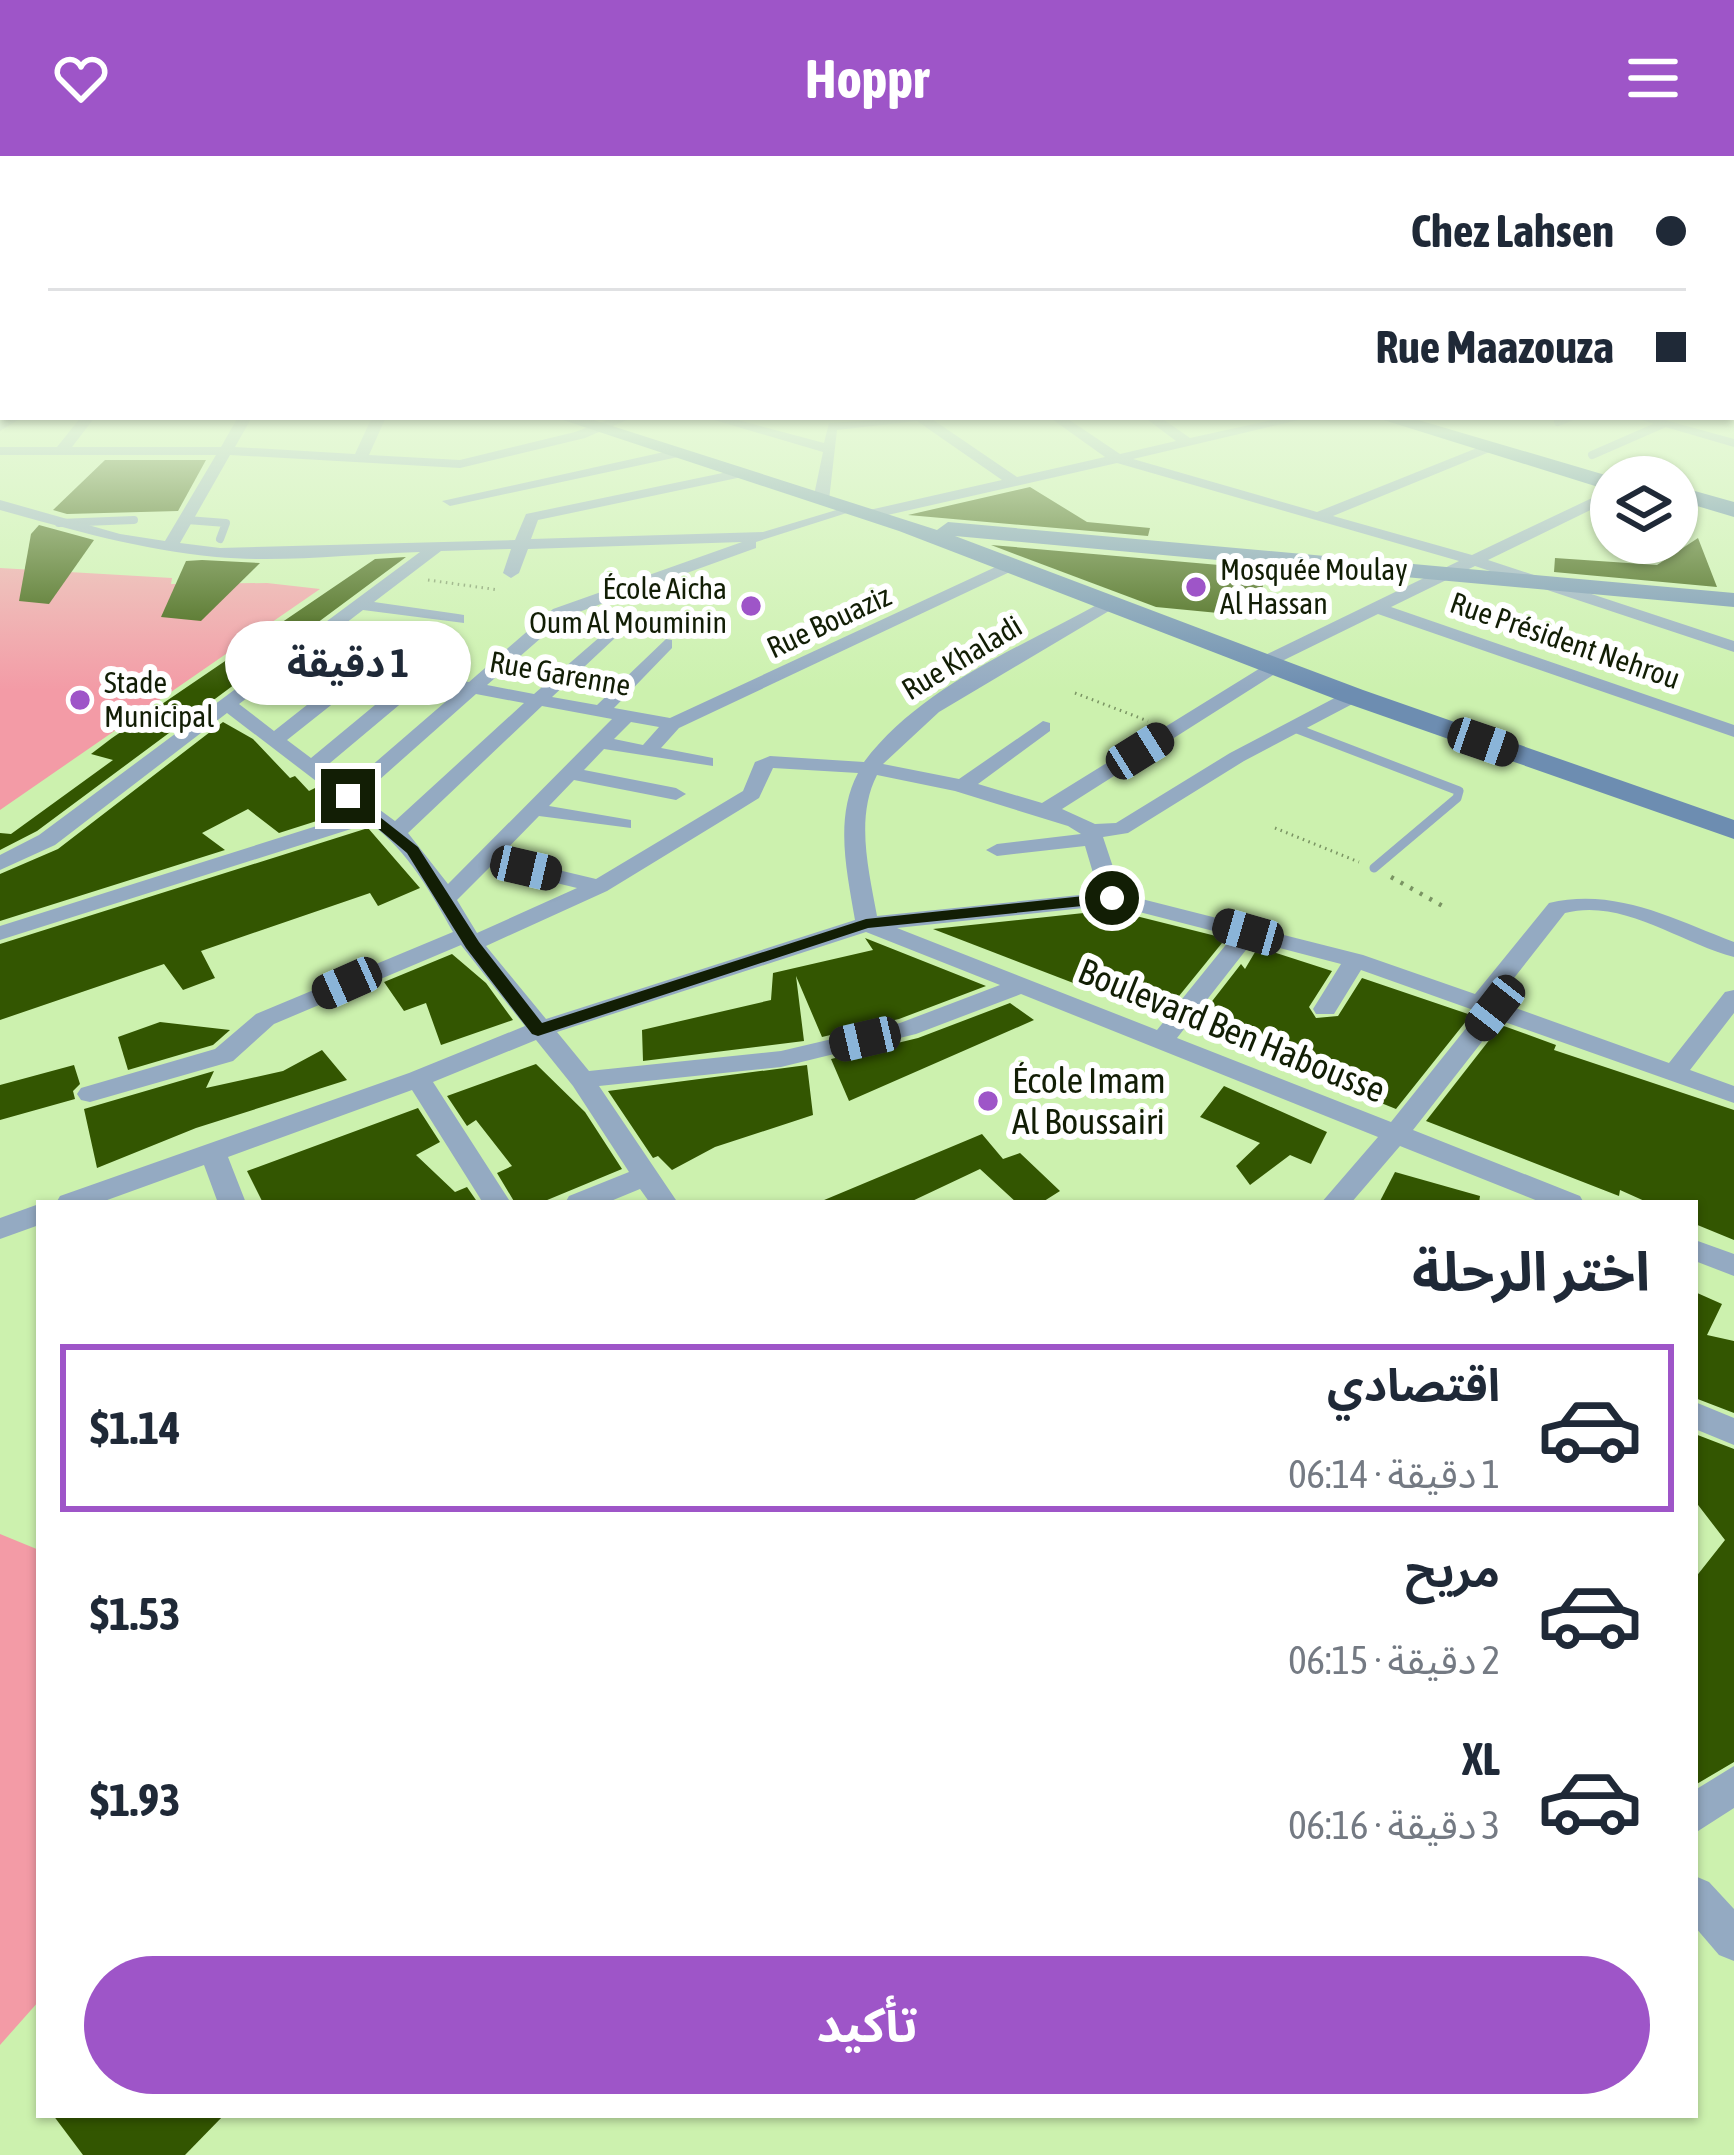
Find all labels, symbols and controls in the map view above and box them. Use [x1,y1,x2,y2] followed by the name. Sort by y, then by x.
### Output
[48,45,114,111] icon: heart
[1620,45,1686,111] icon: menu
[805,48,929,109] text: Hoppr
[1411,205,1614,257] text: Chez Lahsen
[1375,321,1614,373] text: Rue Maazouza
[1590,456,1698,564] map controls
[1590,456,1698,564] button: layers
[1220,552,1408,620] place label: Mosquée Moulay Al Hassan
[529,571,727,639] place label: École Aicha Oum Al Mouminin
[1183,574,1209,600] marker: Mosquée Moulay Al Hassan
[761,578,896,664] street label: Rue Bouaziz
[1446,585,1684,695] street label: Rue Président Nehrou
[738,593,764,619] marker: École Aicha Oum Al Mouminin
[896,608,1027,706] street label: Rue Khaladi
[225,622,471,706] callout: 1 دقيقة
[287,641,409,685] text: 1 دقيقة
[487,644,633,702] street label: Rue Garenne
[104,665,214,733] place label: Stade Municipal
[67,687,93,713] marker: Stade Municipal
[1443,713,1523,771] car
[1100,717,1180,785] car
[321,769,375,823] route end
[487,842,565,894] car
[1085,871,1139,925] route start
[1208,905,1288,959] car
[1073,949,1391,1111] street label: Boulevard Ben Habousse
[307,952,387,1014] car
[1459,969,1531,1047] car
[826,1013,904,1065] car
[1012,1059,1166,1142] place label: École Imam Al Boussairi
[975,1088,1001,1114] marker: École Imam Al Boussairi
[1412,1241,1650,1302] text: اختر الرحلة
[1327,1359,1500,1411] text: اقتصادي
[1536,1374,1644,1482] icon: car
[90,1402,180,1454] text: $1.14
[1288,1452,1500,1496] text: 1 دقيقة · 06:14
[1405,1545,1500,1597] text: مريح
[1536,1560,1644,1668] icon: car
[90,1588,180,1640] text: $1.53
[1288,1638,1500,1682] text: 2 دقيقة · 06:15
[1462,1733,1500,1785] text: XL
[1536,1746,1644,1854] icon: car
[90,1774,180,1826] text: $1.93
[1288,1803,1500,1847] text: 3 دقيقة · 06:16
[84,1956,1650,2094] button: تأكيد

